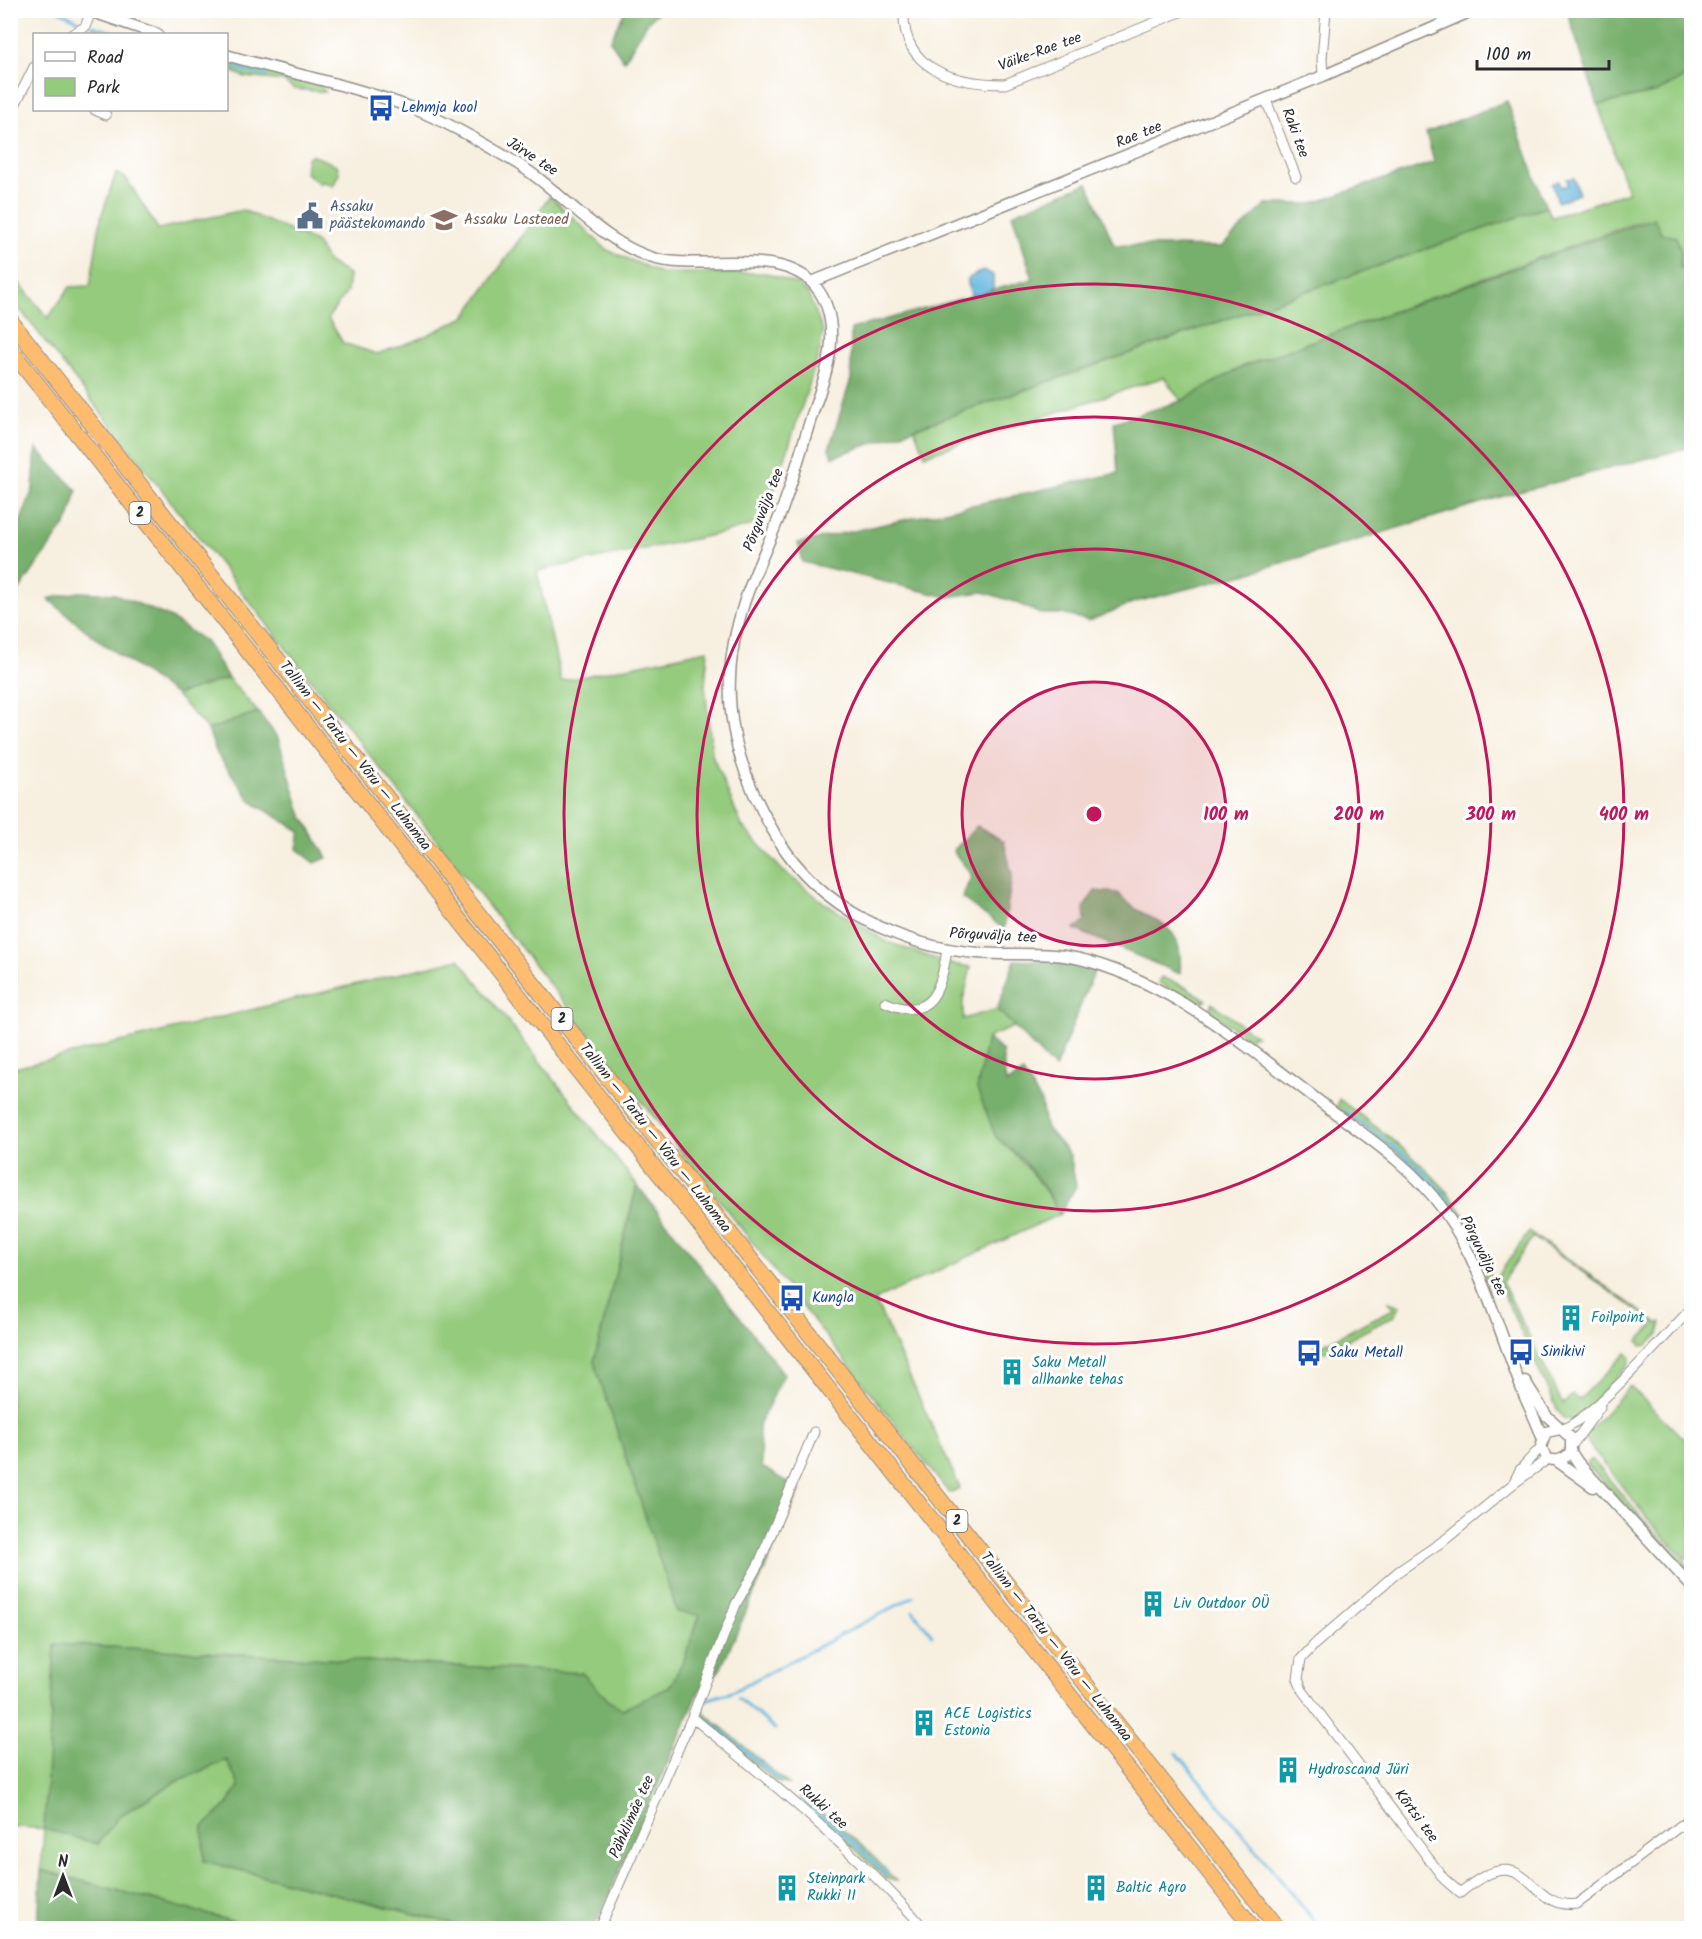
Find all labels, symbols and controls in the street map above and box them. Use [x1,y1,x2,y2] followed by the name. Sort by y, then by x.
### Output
[995,26,1085,78] street label: Väike-Rae tee
[33,33,228,111] legend
[1477,33,1609,71] scale bar
[1486,41,1531,70] text: 100 m
[87,44,124,73] text: Road
[87,74,120,103] text: Park
[366,93,396,123] bus stop icon: Lehmja kool
[401,96,477,120] place label: Lehmja kool
[1275,105,1316,162] street label: Raki tee
[1112,115,1166,155] street label: Rae tee
[501,131,563,183] street label: Järve tee
[329,195,426,236] place label: Assaku päästekomando
[295,201,325,231] public building icon: Assaku päästekomando
[429,205,459,235] school or university icon: Assaku Lasteaed
[464,208,569,232] place label: Assaku Lasteaed
[737,465,791,555] street label: Põrguvälja tee
[130,502,150,524] road number: 2
[273,656,437,856] street label: Tallinn — Tartu — Võru — Luhamaa
[1203,801,1249,830] text: 100 m
[1334,801,1385,830] text: 200 m
[1465,801,1516,830] text: 300 m
[1599,801,1649,830] text: 400 m
[1084,804,1104,824] centre of rings
[949,922,1038,950] street label: Põrguvälja tee
[552,1008,572,1030] road number: 2
[573,1038,737,1238] street label: Tallinn — Tartu — Võru — Luhamaa
[1453,1211,1513,1301] street label: Põrguvälja tee
[777,1283,807,1313] bus stop icon: Kungla
[812,1286,854,1310] place label: Kungla
[1556,1303,1586,1333] building icon: Foilpoint
[1591,1306,1644,1330] place label: Foilpoint
[1506,1337,1536,1367] bus stop icon: Sinikivi
[1294,1338,1324,1368] bus stop icon: Saku Metall
[1541,1340,1586,1364] place label: Sinikivi
[1329,1341,1403,1365] place label: Saku Metall
[1032,1351,1124,1392] place label: Saku Metall allhanke tehas
[997,1357,1027,1387] building icon: Saku Metall allhanke tehas
[946,1510,968,1532] road number: 2
[974,1547,1138,1747] street label: Tallinn — Tartu — Võru — Luhamaa
[1138,1589,1168,1619] building icon: Liv Outdoor OÜ
[1173,1592,1270,1616] place label: Liv Outdoor OÜ
[944,1702,1032,1743] place label: ACE Logistics Estonia
[909,1708,939,1738] building icon: ACE Logistics Estonia
[1273,1755,1303,1785] building icon: Hydroscand Jüri
[1308,1758,1410,1782] place label: Hydroscand Jüri
[603,1771,661,1862] street label: Pähklimäe tee
[793,1778,853,1836] street label: Rukki tee
[1388,1784,1444,1848] street label: Kõrtsi tee
[33,1846,93,1906] north arrow
[58,1850,68,1875] text: N
[807,1867,866,1908] place label: Steinpark Rukki 11
[772,1873,802,1903] building icon: Steinpark Rukki 11
[1081,1873,1111,1903] building icon: Baltic Agro
[1116,1876,1187,1900] place label: Baltic Agro

